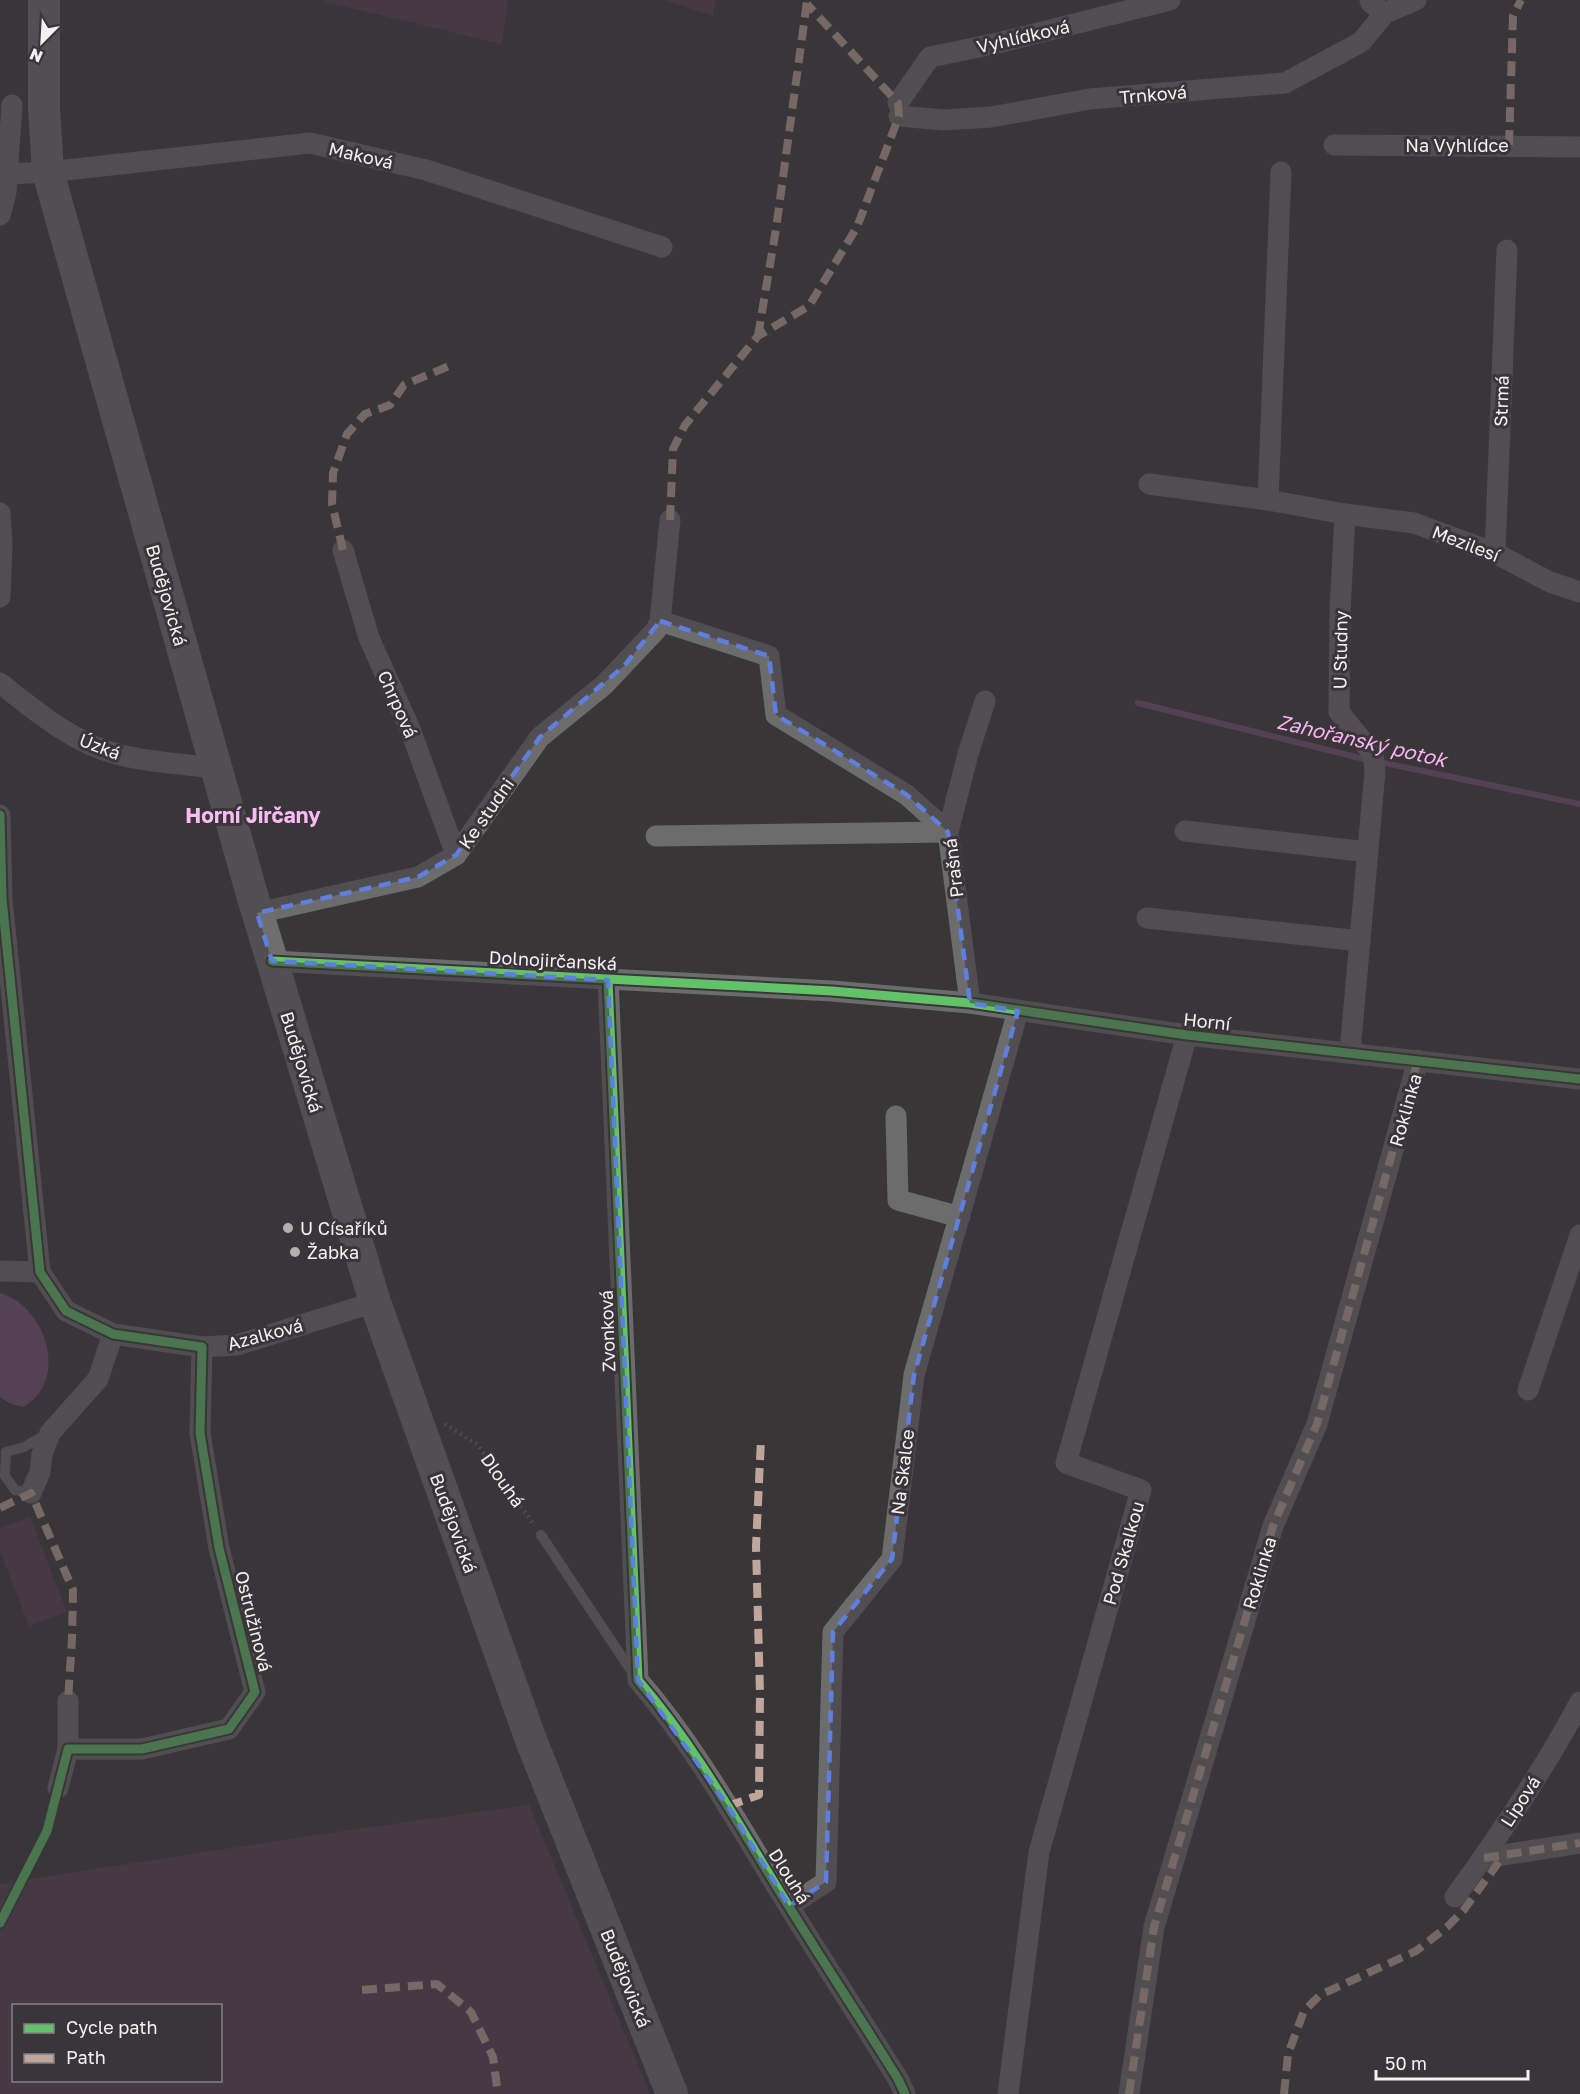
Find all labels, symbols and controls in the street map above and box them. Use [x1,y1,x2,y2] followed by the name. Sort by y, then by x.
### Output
[12,12,72,72] north arrow
[974,15,1072,57] street label: Vyhlídková
[26,44,46,67] text: N
[1118,80,1188,108] street label: Trnková
[1405,134,1509,156] street label: Na Vyhlídce
[327,137,395,173] street label: Maková
[1489,375,1513,427] street label: Strmá
[1429,520,1504,566] street label: Mezilesí
[142,542,192,648] street label: Budějovická
[1328,610,1352,690] street label: U Studny
[373,667,423,741] street label: Chrpová
[1275,709,1452,773] water label: Zahořanský potok
[76,728,124,764] street label: Úzká
[454,773,518,853] street label: Ke studni
[185,802,321,828] district label: Horní Jirčany
[938,837,968,899] street label: Prašná
[488,946,618,974] street label: Dolnojirčanská
[1182,1008,1233,1035] street label: Horní
[276,1009,328,1115] street label: Budějovická
[1384,1071,1426,1149] street label: Roklinka
[300,1217,388,1239] place label: U Císaříků
[281,1221,295,1235] marker: U Císaříků
[307,1241,359,1263] place label: Žabka
[288,1245,302,1259] marker: Žabka
[595,1290,619,1372] street label: Zvonková
[225,1313,305,1355] street label: Azalková
[886,1428,918,1516] street label: Na Skalce
[476,1449,530,1511] street label: Dlouhá
[426,1470,482,1576] street label: Budějovická
[1098,1499,1148,1607] street label: Pod Skalkou
[1238,1534,1280,1612] street label: Roklinka
[231,1568,277,1674] street label: Ostružinová
[1495,1771,1545,1831] street label: Lipová
[764,1844,816,1908] street label: Dlouhá
[596,1925,656,2031] street label: Budějovická
[12,2004,222,2082] legend
[66,2016,158,2038] text: Cycle path
[1376,2043,1528,2081] scale bar
[66,2046,106,2068] text: Path
[1385,2052,1427,2074] text: 50 m

